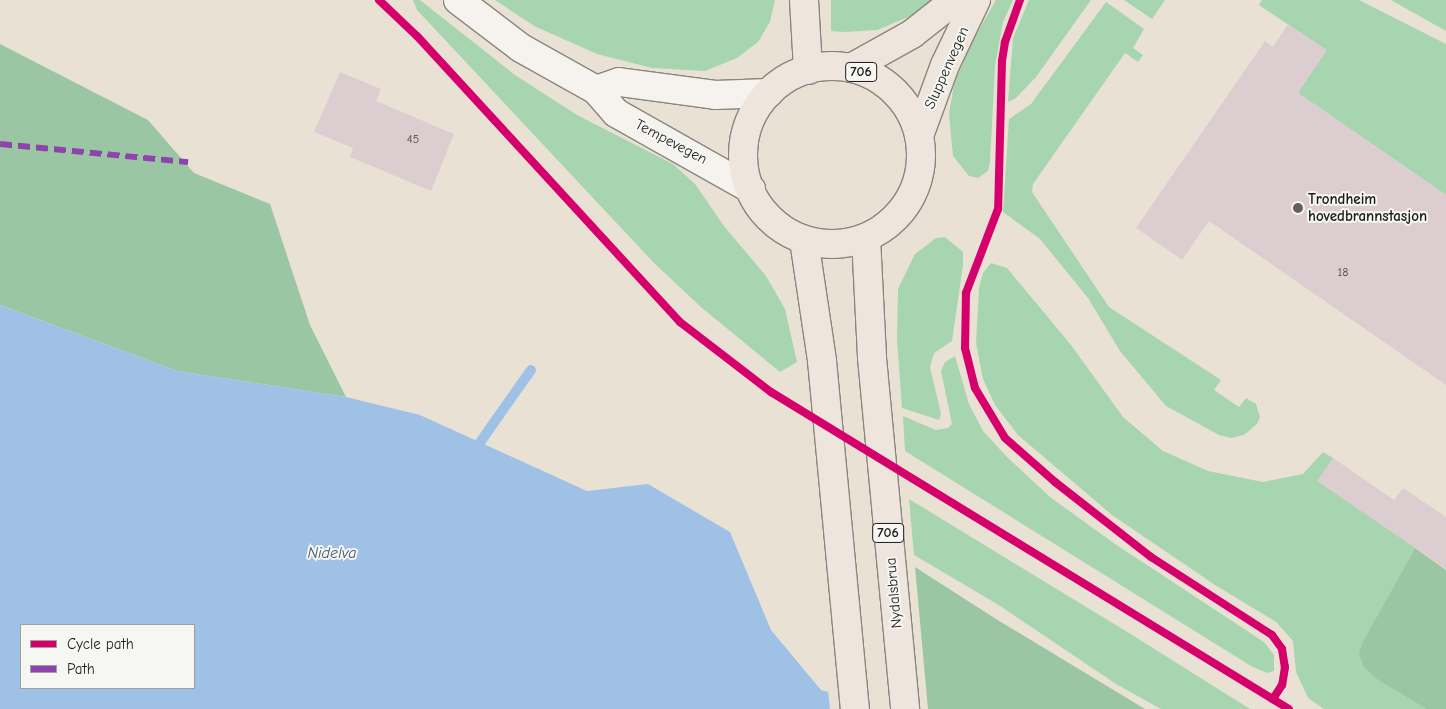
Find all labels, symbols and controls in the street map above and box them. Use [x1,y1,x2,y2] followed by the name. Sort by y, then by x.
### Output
[921,24,973,112] street label: Sluppenvegen
[845,61,877,84] road number: 706
[632,115,710,169] street label: Tempevegen
[407,133,419,147] house number: 45
[1308,190,1427,225] place label: Trondheim hovedbrannstasjon
[1292,202,1304,214] marker: Trondheim hovedbrannstasjon
[1338,266,1348,280] house number: 18
[872,522,904,544] road number: 706
[307,543,357,563] water label: Nidelva
[882,557,906,629] street label: Nydalsbrua
[20,624,195,689] legend
[67,635,134,653] text: Cycle path
[67,660,95,678] text: Path

